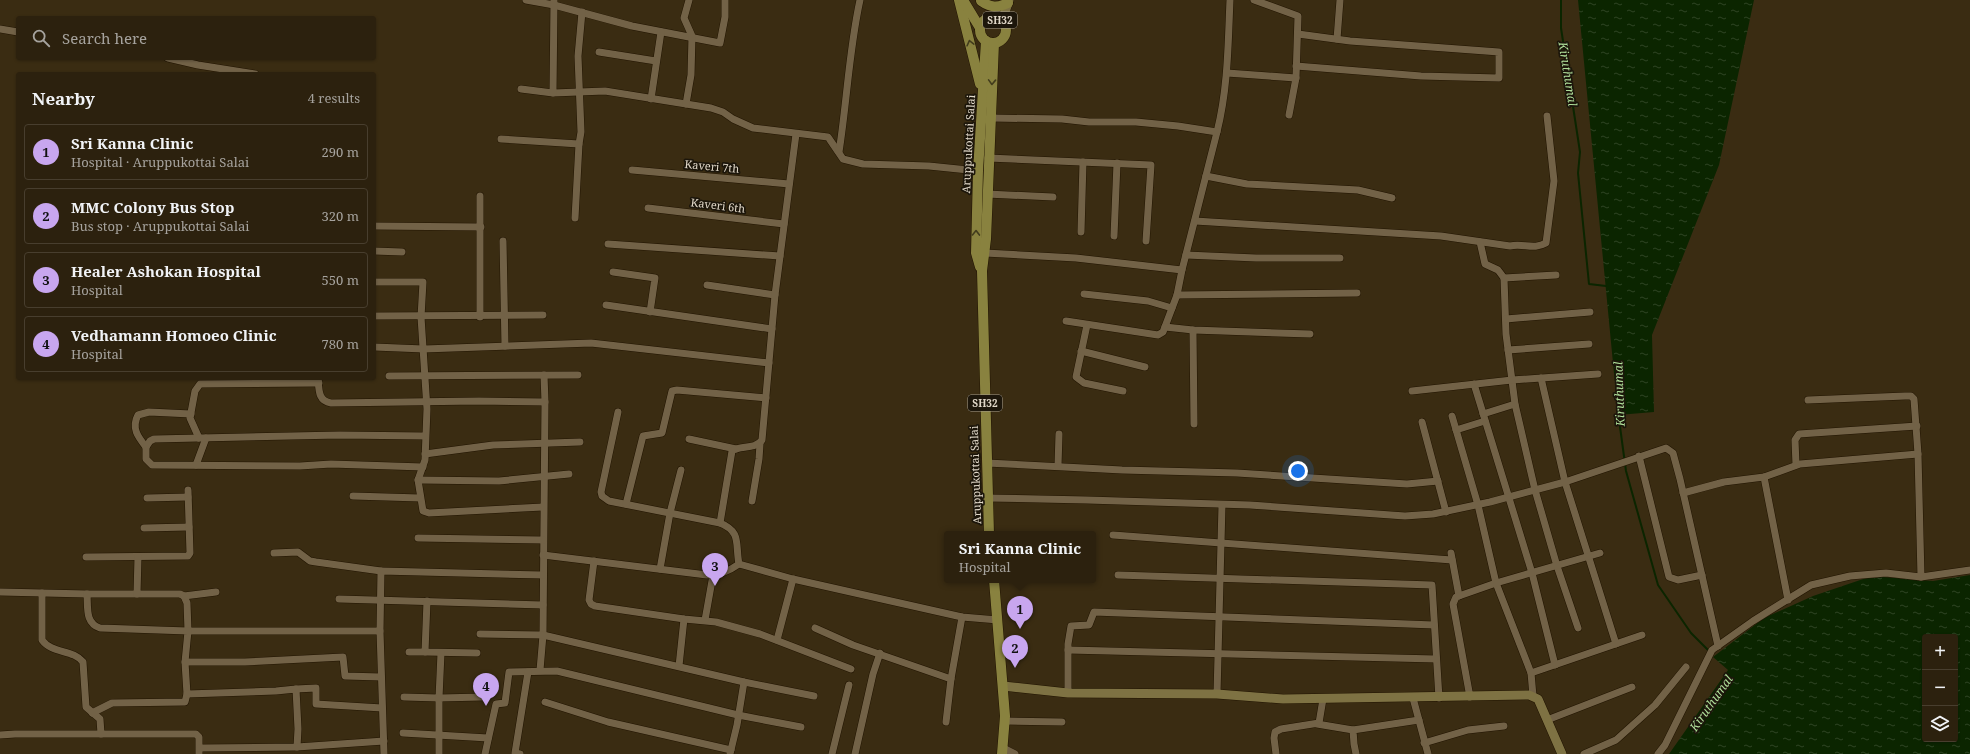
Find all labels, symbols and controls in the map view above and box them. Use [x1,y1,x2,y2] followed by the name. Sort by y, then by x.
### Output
[983,12,1017,28] road number: SH32
[16,16,376,60] search box
[30,27,52,49] icon: search
[62,28,147,48] text: Search here
[966,39,974,46] one-way arrow
[1554,40,1582,108] water label: Kiruthumal
[988,79,996,85] one-way arrow
[32,87,95,110] text: Nearby
[308,89,360,107] text: 4 results
[958,94,978,194] street label: Aruppukottai Salai
[71,133,193,153] text: Sri Kanna Clinic
[42,143,50,161] text: 1
[322,143,359,161] text: 290 m
[71,153,249,171] text: Hospital · Aruppukottai Salai
[684,156,740,176] street label: Kaveri 7th
[690,194,746,216] street label: Kaveri 6th
[71,197,234,217] text: MMC Colony Bus Stop
[42,207,50,225] text: 2
[322,207,359,225] text: 320 m
[71,217,249,235] text: Bus stop · Aruppukottai Salai
[972,230,981,236] one-way arrow
[71,261,261,281] text: Healer Ashokan Hospital
[42,271,50,289] text: 3
[322,271,359,289] text: 550 m
[71,281,123,299] text: Hospital
[71,325,277,345] text: Vedhamann Homoeo Clinic
[42,335,50,353] text: 4
[322,335,359,353] text: 780 m
[71,345,123,363] text: Hospital
[1609,361,1629,428] water label: Kiruthumal
[968,395,1002,411] road number: SH32
[966,425,984,525] street label: Aruppukottai Salai
[1288,461,1308,481] your location
[944,531,1096,583] popup
[959,538,1081,558] text: Sri Kanna Clinic
[702,553,728,586] pin: 3
[959,558,1011,576] text: Hospital
[1007,596,1033,629] pin: 1
[1922,634,1958,742] map controls
[1922,634,1958,670] button: +
[1002,635,1028,668] pin: 2
[1922,670,1958,706] button: −
[1685,671,1737,735] water label: Kiruthumal
[473,673,499,706] pin: 4
[1922,706,1958,742] button: layers

